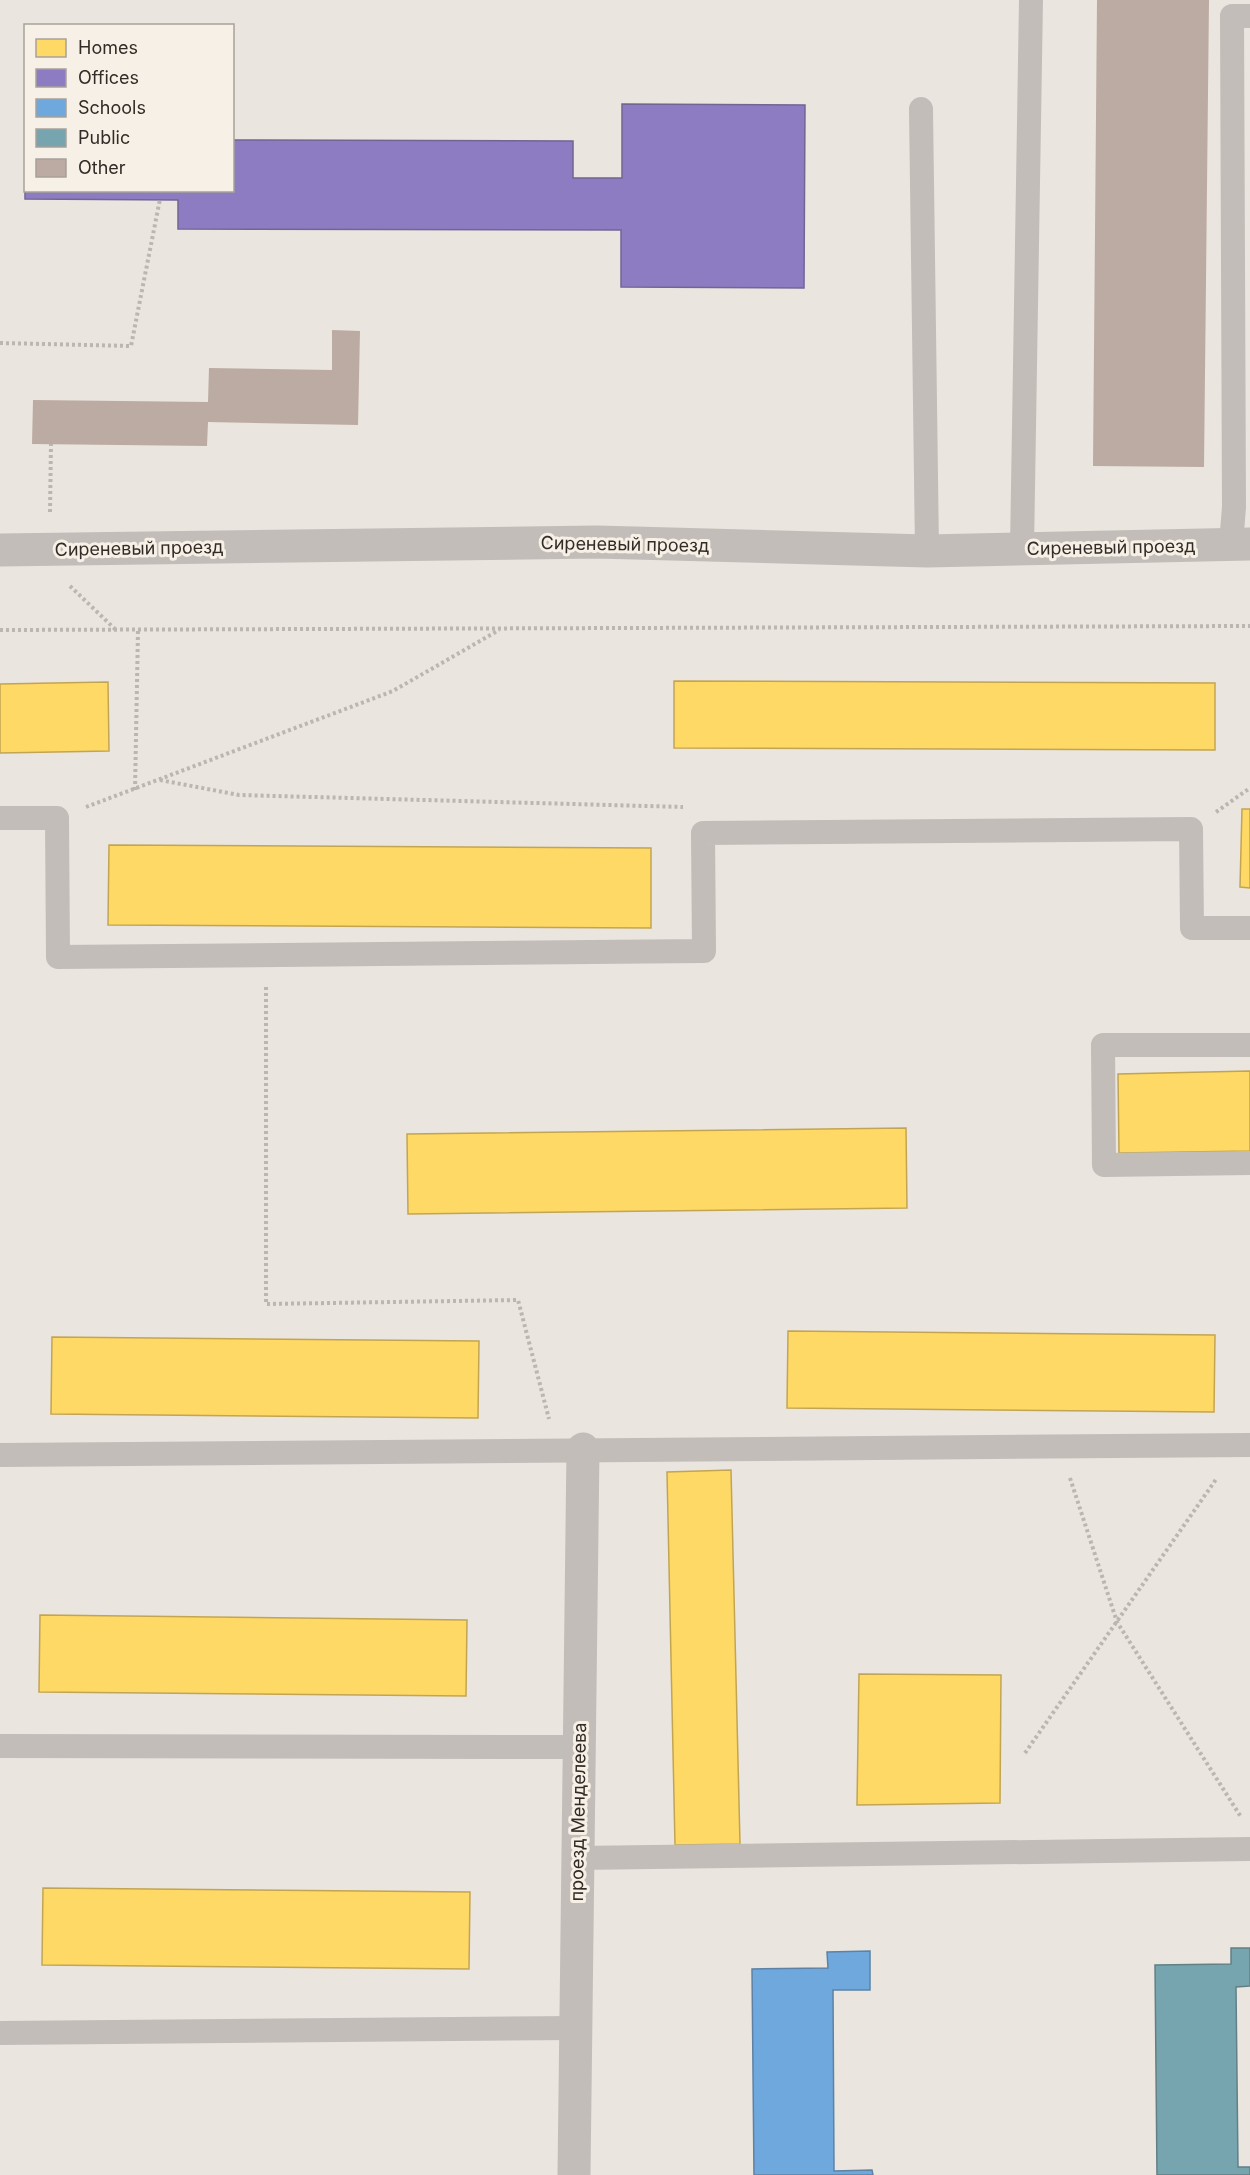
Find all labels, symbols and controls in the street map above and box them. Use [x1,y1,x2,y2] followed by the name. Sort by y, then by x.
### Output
[24,24,234,192] legend
[78,37,138,58] text: Homes
[78,67,139,88] text: Offices
[78,97,146,118] text: Schools
[78,127,130,148] text: Public
[78,157,126,178] text: Other
[540,532,710,556] street label: Сиреневый проезд
[1026,535,1196,559] street label: Сиреневый проезд
[54,536,224,560] street label: Сиреневый проезд
[566,1722,590,1902] street label: проезд Менделеева

